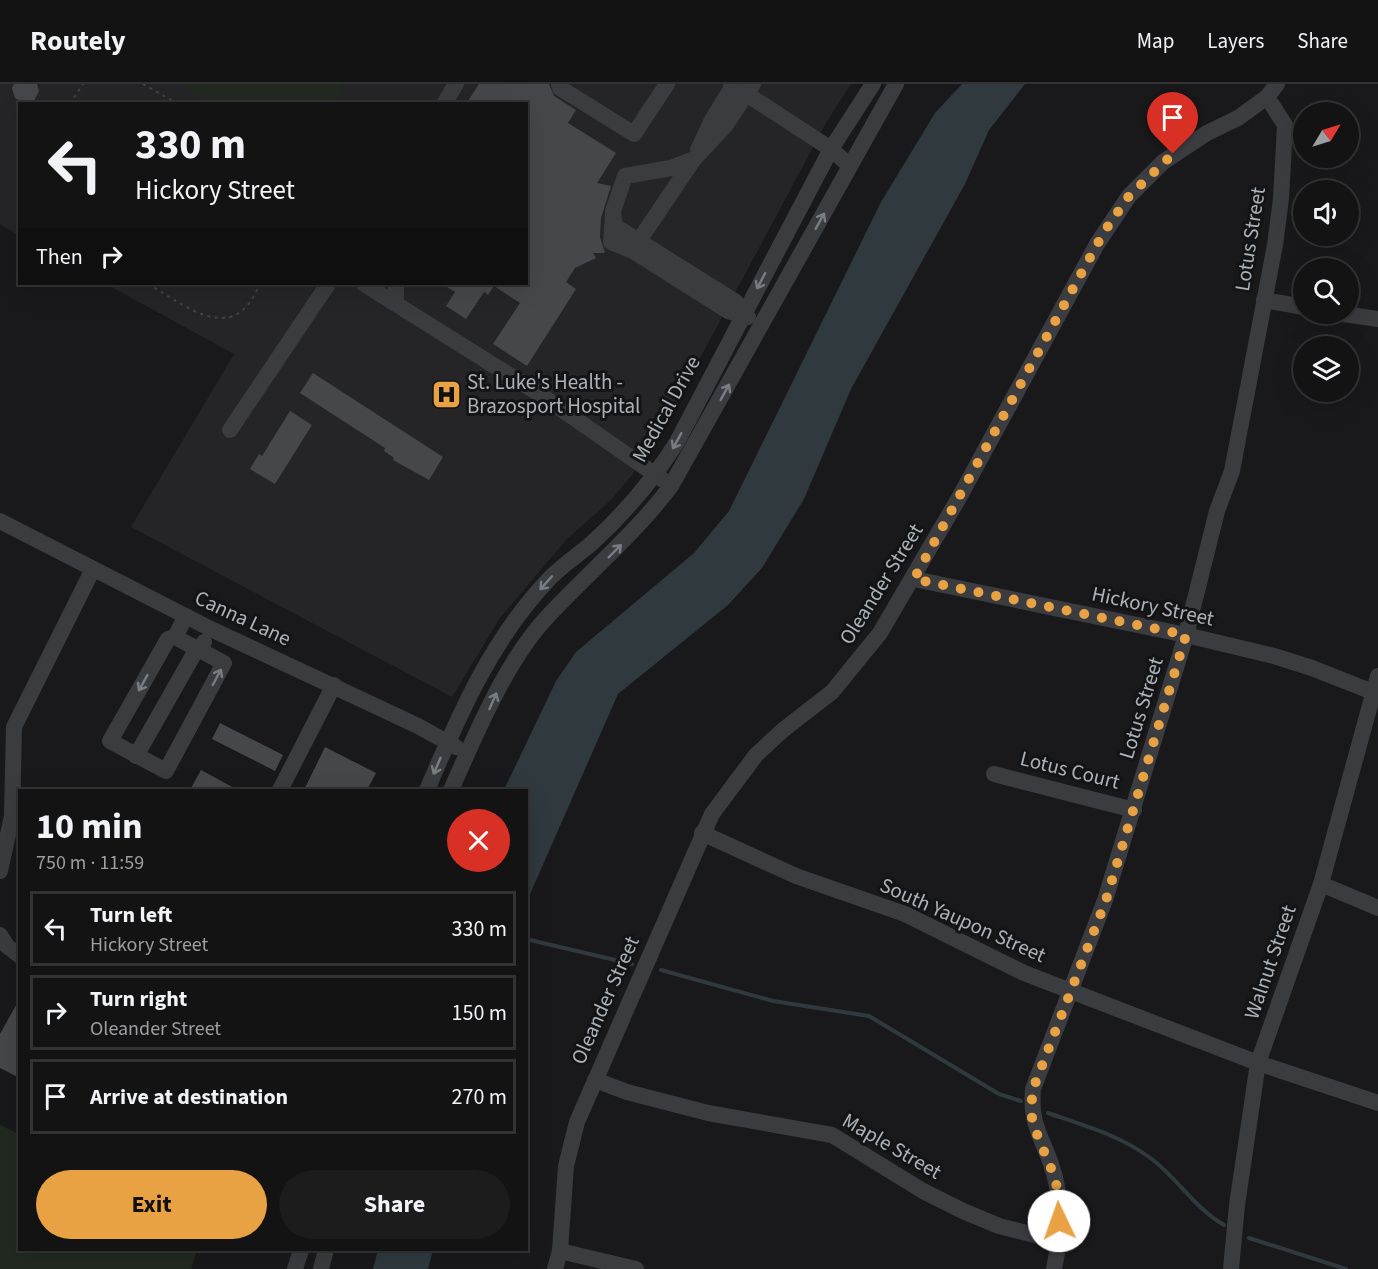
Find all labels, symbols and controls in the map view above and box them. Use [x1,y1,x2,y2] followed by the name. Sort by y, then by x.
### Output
[30,21,126,61] text: Routely
[1137,26,1174,56] text: Map
[1207,26,1264,56] text: Layers
[1297,26,1348,56] text: Share
[1147,92,1198,154] pin
[1156,101,1189,134] icon: arrive
[1293,102,1359,168] north arrow
[1293,102,1359,402] map controls
[135,115,246,175] text: 330 m
[36,126,114,204] icon: left
[135,171,295,210] text: Hickory Street
[1293,180,1359,246] button: sound
[1227,185,1273,293] street label: Lotus Street
[814,213,826,230] one-way arrow
[95,240,128,273] icon: right
[36,241,83,273] text: Then
[1293,258,1359,324] button: search
[755,271,766,289] one-way arrow
[1293,336,1359,402] button: layers
[624,350,708,468] street label: Medical Drive
[467,367,640,421] place label: St. Luke's Health - Brazosport Hospital
[430,378,462,410] hospital icon: St. Luke's Health - Brazosport Hospital
[720,384,732,401] one-way arrow
[671,431,682,449] one-way arrow
[832,518,930,650] street label: Oleander Street
[608,544,622,559] one-way arrow
[539,575,553,590] one-way arrow
[1089,578,1217,634] street label: Hickory Street
[190,583,296,653] street label: Canna Lane
[1111,653,1171,763] street label: Lotus Street
[212,668,223,686] one-way arrow
[137,674,148,692] one-way arrow
[488,693,499,711] one-way arrow
[1017,743,1123,797] street label: Lotus Court
[431,757,443,775] one-way arrow
[36,801,143,852] text: 10 min
[447,809,510,872] button: close
[36,849,144,877] text: 750 m · 11:59
[875,870,1051,970] street label: South Yaupon Street
[90,899,172,931] text: Turn left
[1236,901,1304,1023] street label: Walnut Street
[39,912,72,945] icon: left
[452,913,507,945] text: 330 m
[90,931,208,959] text: Hickory Street
[563,931,647,1069] street label: Oleander Street
[90,983,187,1015] text: Turn right
[39,996,72,1029] icon: right
[452,997,507,1029] text: 150 m
[90,1015,221,1043] text: Oleander Street
[39,1080,72,1113] icon: arrive
[90,1081,288,1113] text: Arrive at destination
[452,1081,507,1113] text: 270 m
[837,1105,947,1187] street label: Maple Street
[36,1170,267,1239] button: Exit
[279,1170,510,1239] button: Share
[1027,1189,1091,1253] position arrow

